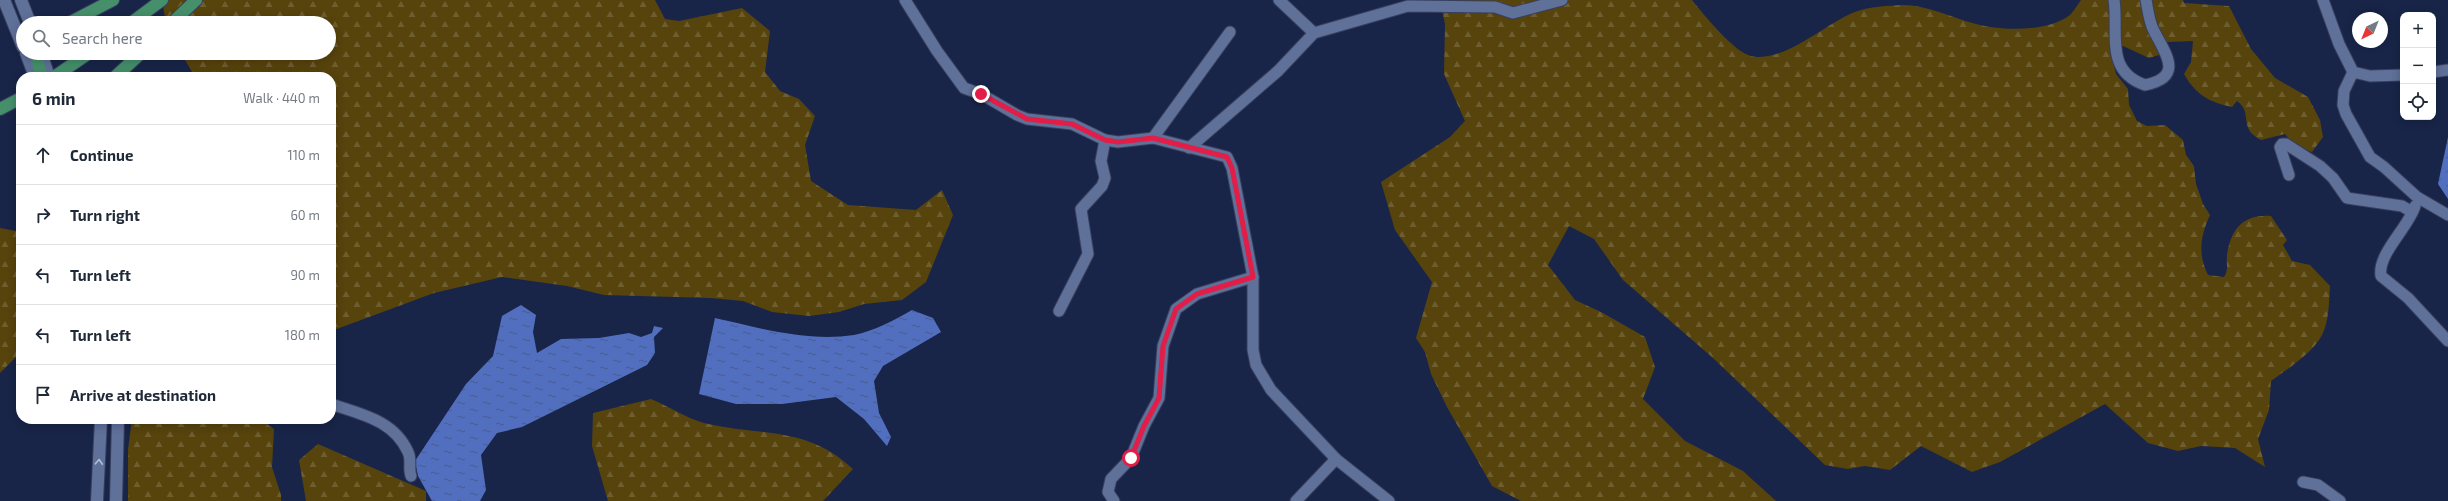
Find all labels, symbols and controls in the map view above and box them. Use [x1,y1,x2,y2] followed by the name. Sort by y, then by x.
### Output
[2352,12,2388,48] north arrow
[2400,12,2436,120] map controls
[2400,12,2436,48] button: +
[16,16,336,60] search box
[30,27,52,49] icon: search
[62,29,143,47] text: Search here
[2400,48,2436,84] button: −
[2400,84,2436,120] button: locate
[972,85,990,103] route end
[32,88,76,108] text: 6 min
[243,90,320,106] text: Walk · 440 m
[32,144,54,166] icon: ahead
[70,146,133,164] text: Continue
[288,147,320,163] text: 110 m
[32,204,54,226] icon: right
[70,206,140,224] text: Turn right
[290,207,320,223] text: 60 m
[32,264,54,286] icon: left
[70,266,131,284] text: Turn left
[290,267,320,283] text: 90 m
[32,324,54,346] icon: left
[70,326,131,344] text: Turn left
[285,327,320,343] text: 180 m
[32,384,54,406] icon: arrive
[70,386,216,404] text: Arrive at destination
[1122,449,1140,467] route start
[94,459,103,465] one-way arrow

